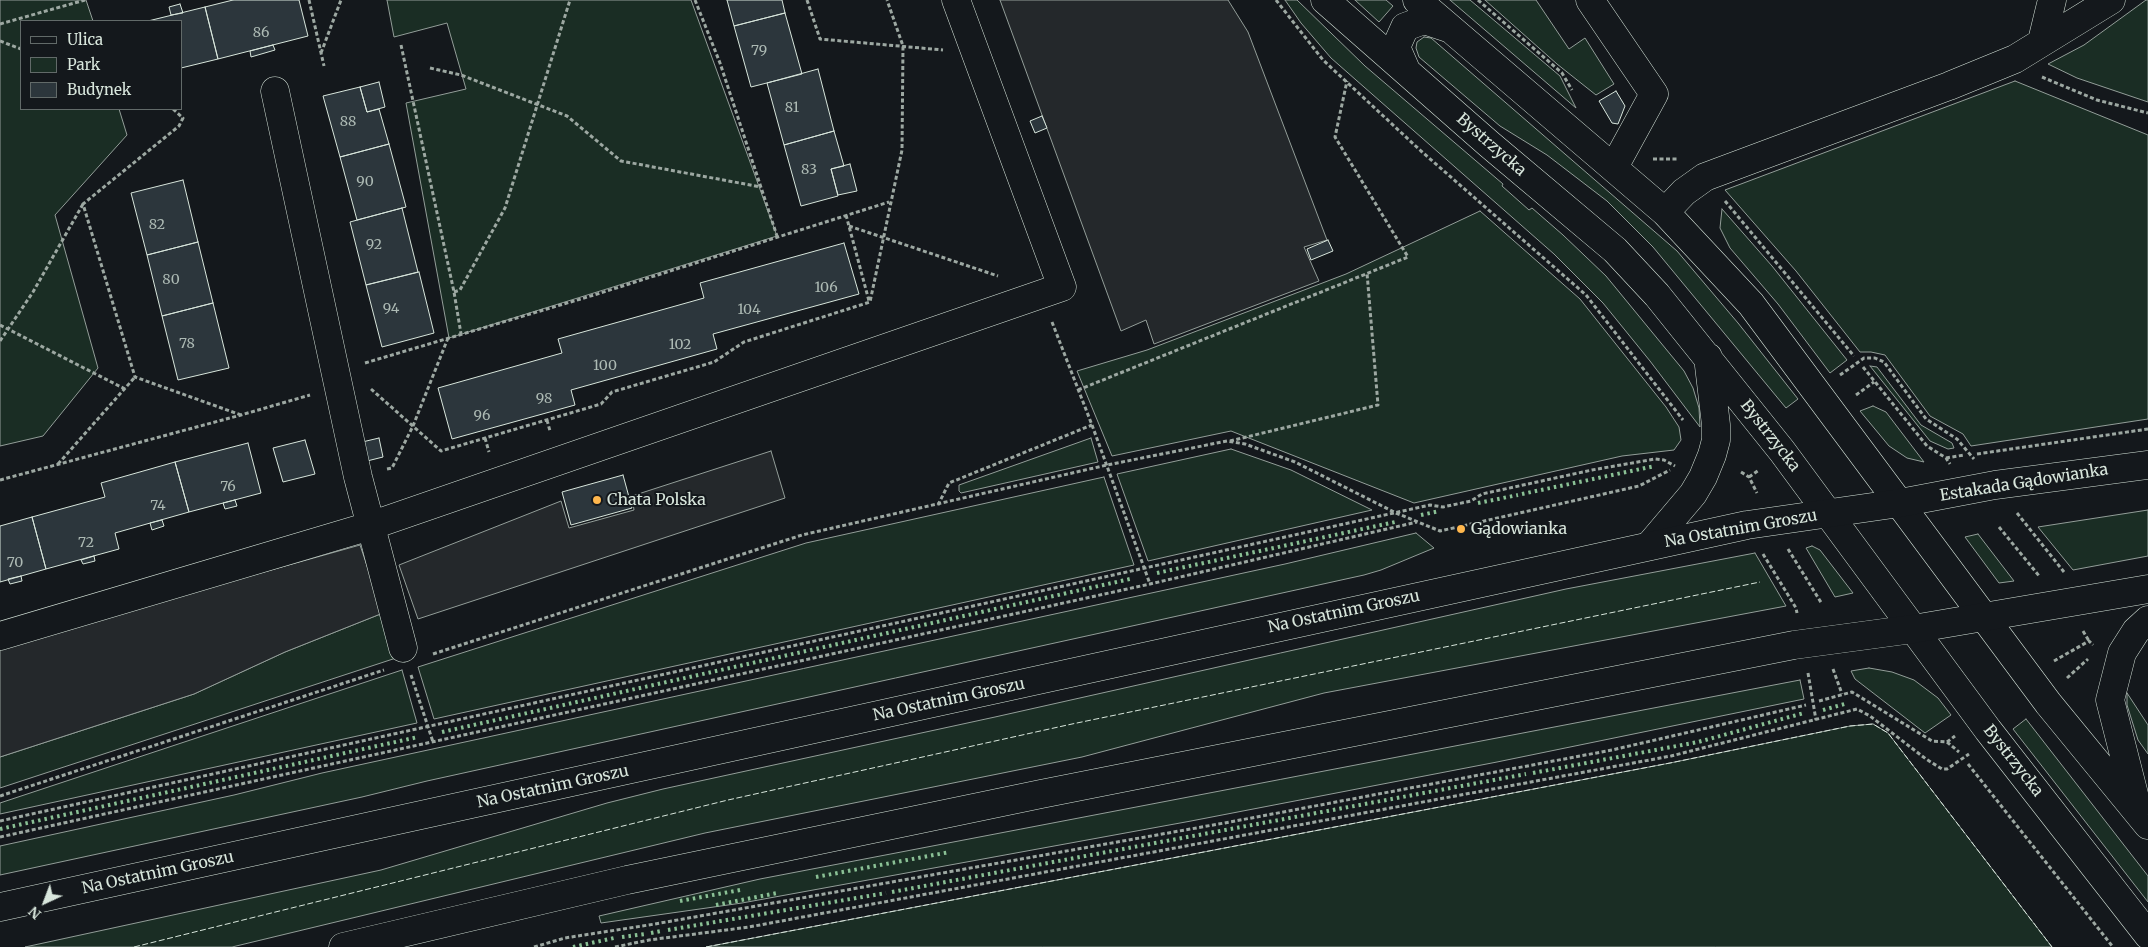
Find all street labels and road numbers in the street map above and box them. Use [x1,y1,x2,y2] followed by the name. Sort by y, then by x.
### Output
[1452,110,1530,180] street label: Bystrzycka
[1736,396,1804,476] street label: Bystrzycka
[1939,460,2109,506] street label: Estakada Gądowianka
[1663,506,1819,552] street label: Na Ostatnim Groszu
[1266,587,1422,637] street label: Na Ostatnim Groszu
[871,675,1027,725] street label: Na Ostatnim Groszu
[1979,721,2047,801] street label: Bystrzycka
[475,762,631,812] street label: Na Ostatnim Groszu
[80,848,236,898] street label: Na Ostatnim Groszu

